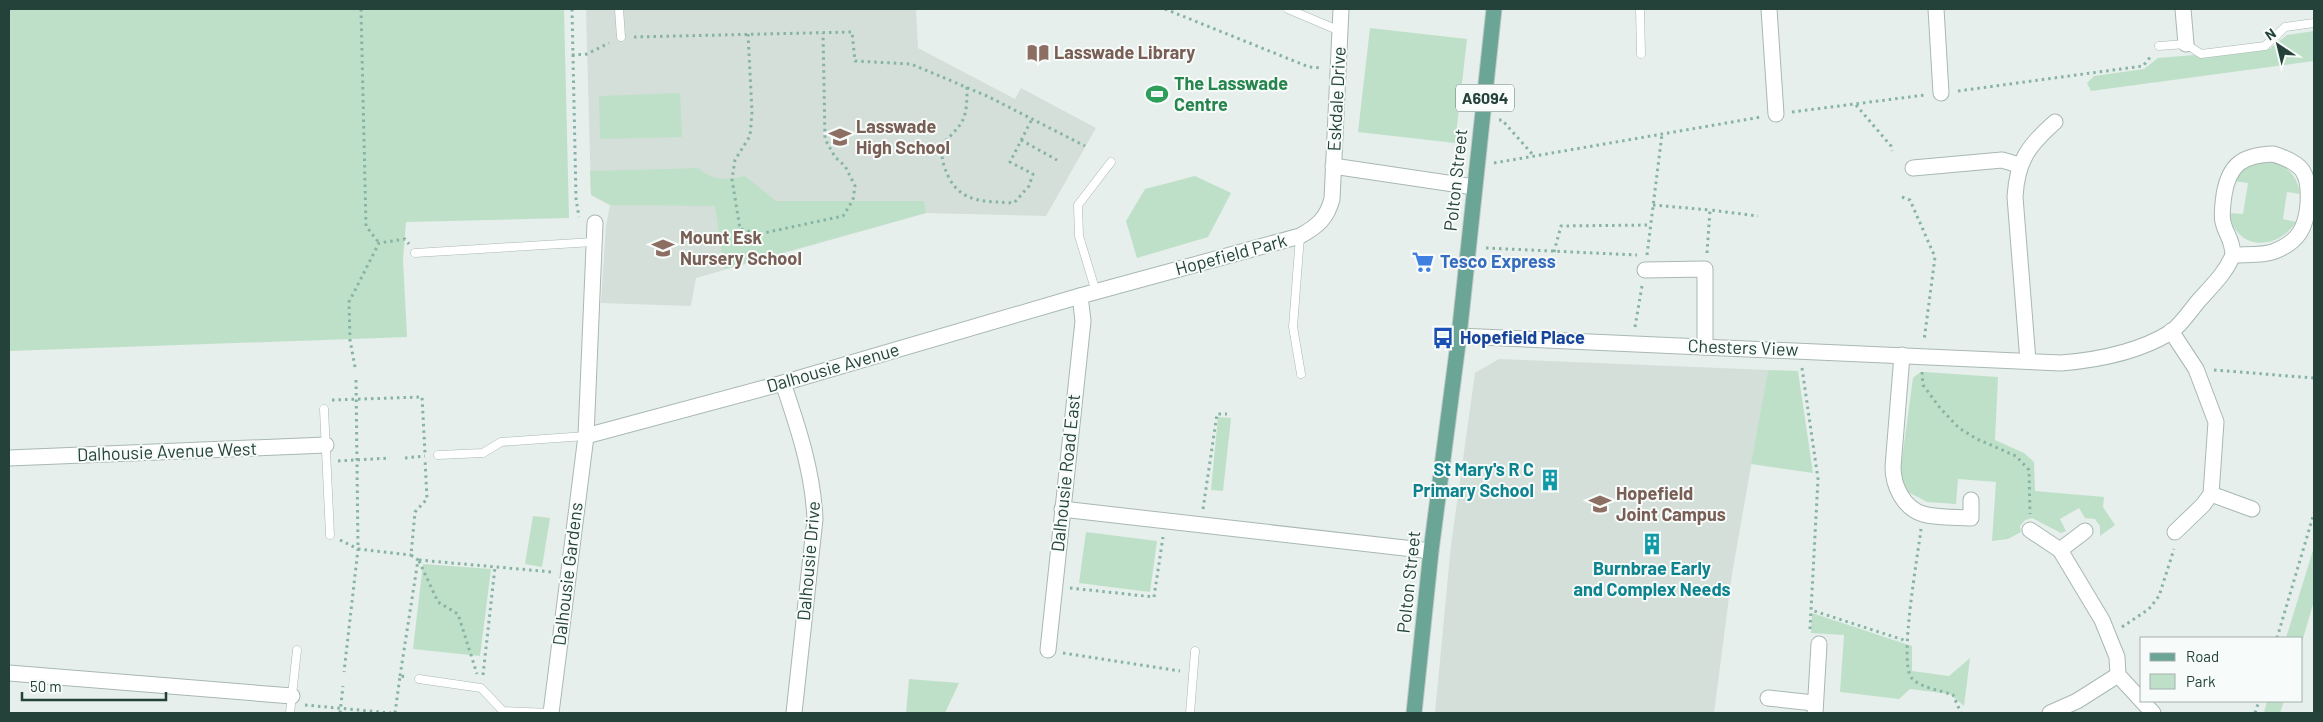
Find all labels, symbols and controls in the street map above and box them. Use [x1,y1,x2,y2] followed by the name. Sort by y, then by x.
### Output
[2253,20,2303,70] north arrow
[2262,24,2279,44] text: N
[1025,40,1051,66] library icon: Lasswade Library
[1054,41,1195,63] place label: Lasswade Library
[1322,46,1350,152] street label: Eskdale Drive
[1174,72,1288,115] place label: The Lasswade Centre
[1144,81,1170,107] sports icon: The Lasswade Centre
[1456,85,1514,112] road number: A6094
[856,115,950,158] place label: Lasswade High School
[827,124,853,150] school or university icon: Lasswade High School
[1439,128,1471,232] street label: Polton Street
[680,226,802,269] place label: Mount Esk Nursery School
[1173,229,1289,279] street label: Hopefield Park
[650,235,676,261] school or university icon: Mount Esk Nursery School
[1410,249,1436,275] supermarket icon: Tesco Express
[1440,250,1556,272] place label: Tesco Express
[1430,325,1456,351] bus stop icon: Hopefield Place
[1460,326,1585,348] place label: Hopefield Place
[1687,334,1799,360] street label: Chesters View
[764,338,902,397] street label: Dalhousie Avenue
[1046,393,1084,553] street label: Dalhousie Road East
[77,437,257,465] street label: Dalhousie Avenue West
[1413,458,1534,501] place label: St Mary's R C Primary School
[1537,467,1563,493] building icon: St Mary's R C Primary School
[1616,482,1726,525] place label: Hopefield Joint Campus
[1587,491,1613,517] school or university icon: Hopefield Joint Campus
[792,500,824,622] street label: Dalhousie Drive
[547,501,587,647] street label: Dalhousie Gardens
[1392,530,1424,634] street label: Polton Street
[1639,531,1665,557] building icon: Burnbrae Early and Complex Needs
[1573,557,1731,600] place label: Burnbrae Early and Complex Needs
[2140,637,2303,702] legend
[2186,647,2219,665] text: Road
[22,670,166,702] scale bar
[2186,672,2216,690] text: Park
[30,677,62,695] text: 50 m

